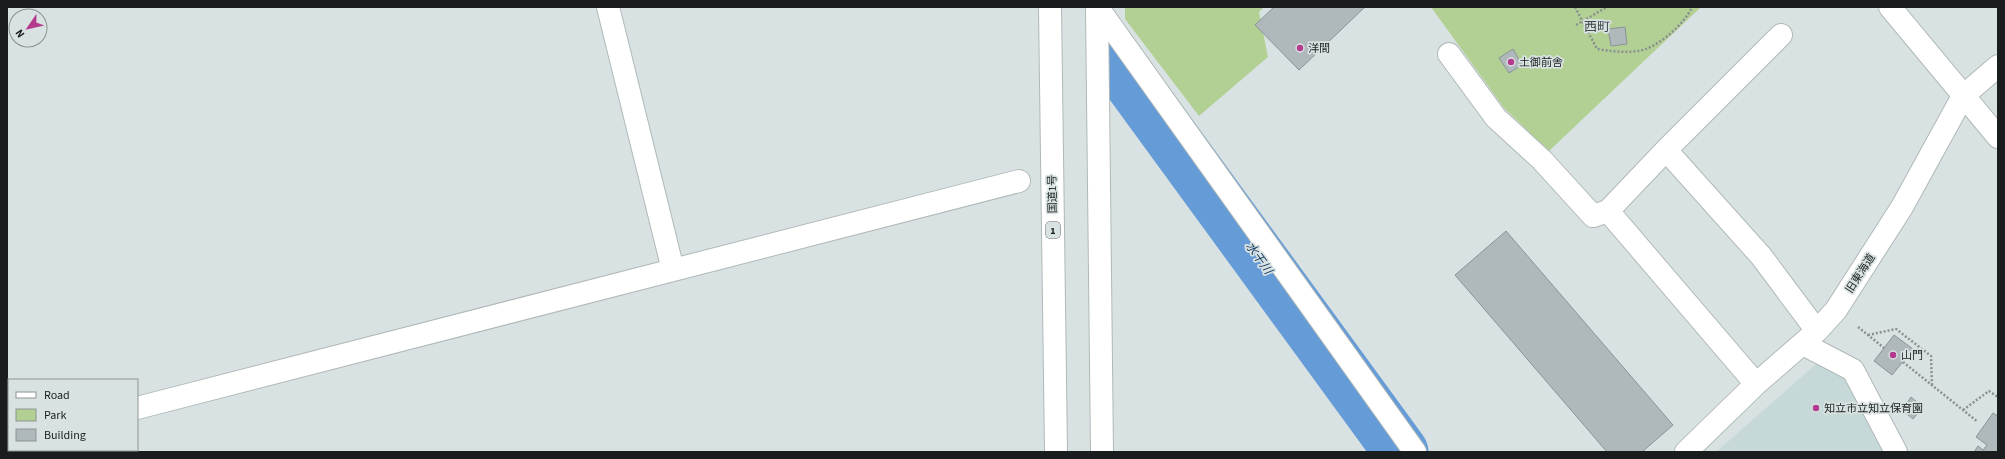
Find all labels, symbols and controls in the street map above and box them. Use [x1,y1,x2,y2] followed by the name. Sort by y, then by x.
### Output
[8,8,48,48] north arrow
[1584,18,1610,36] district label: 西町
[12,26,28,41] text: N
[1308,41,1330,56] place label: 洋間
[1295,43,1305,53] marker: 洋間
[1519,55,1563,70] place label: 土御前舎
[1506,57,1516,67] marker: 土御前舎
[1045,175,1060,213] street label: 国道1号
[1046,222,1060,238] road number: 1
[1241,239,1277,279] water label: 水干川
[1842,251,1879,296] street label: 旧東海道
[1901,348,1923,363] place label: 山門
[1888,350,1898,360] marker: 山門
[8,379,138,451] legend
[44,387,70,404] text: Road
[1824,401,1923,416] place label: 知立市立知立保育園
[1811,403,1821,413] marker: 知立市立知立保育園
[44,407,66,424] text: Park
[44,427,86,444] text: Building

